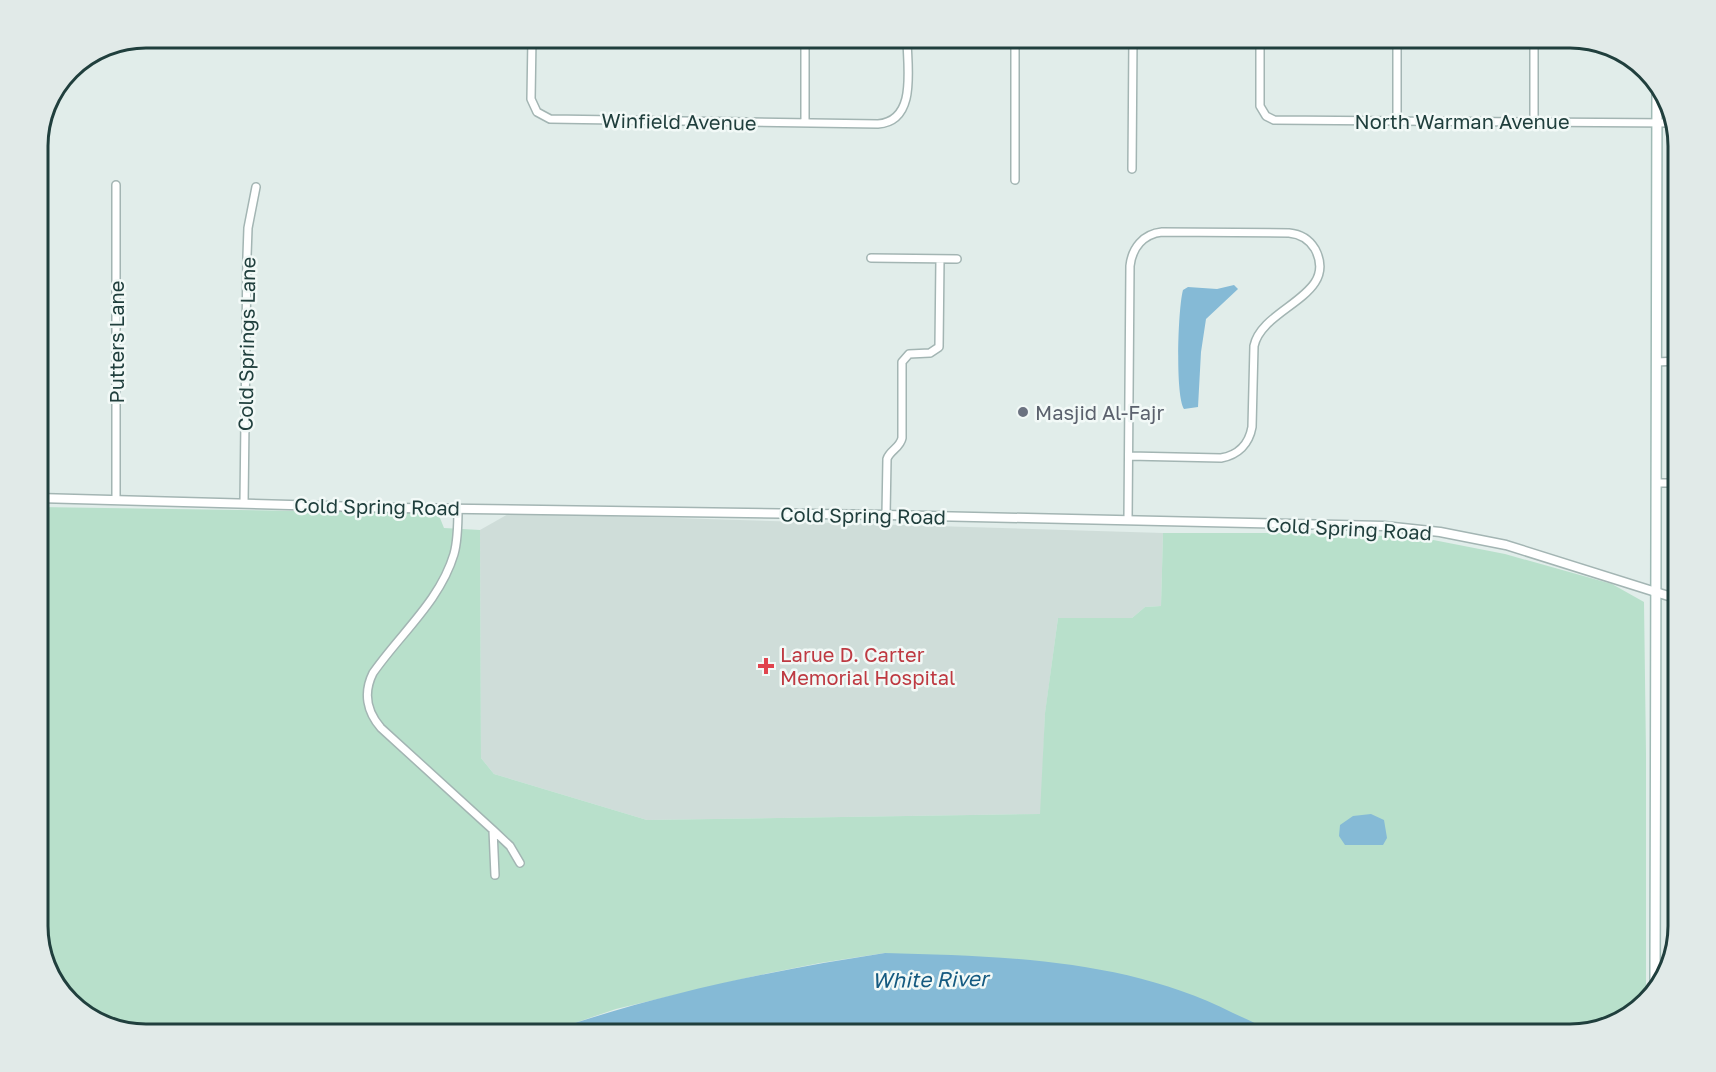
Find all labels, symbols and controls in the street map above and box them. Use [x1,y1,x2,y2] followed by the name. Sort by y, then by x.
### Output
[601,108,757,134] street label: Winfield Avenue
[1354,109,1570,133] street label: North Warman Avenue
[232,257,260,431] street label: Cold Springs Lane
[104,281,128,403] street label: Putters Lane
[1035,400,1164,424] place label: Masjid Al-Fajr
[1016,405,1030,419] marker: Masjid Al-Fajr
[294,493,460,519] street label: Cold Spring Road
[780,502,946,528] street label: Cold Spring Road
[1266,512,1432,544] street label: Cold Spring Road
[780,642,956,689] place label: Larue D. Carter Memorial Hospital
[757,657,775,675] marker: Larue D. Carter Memorial Hospital
[872,965,991,993] water label: White River

